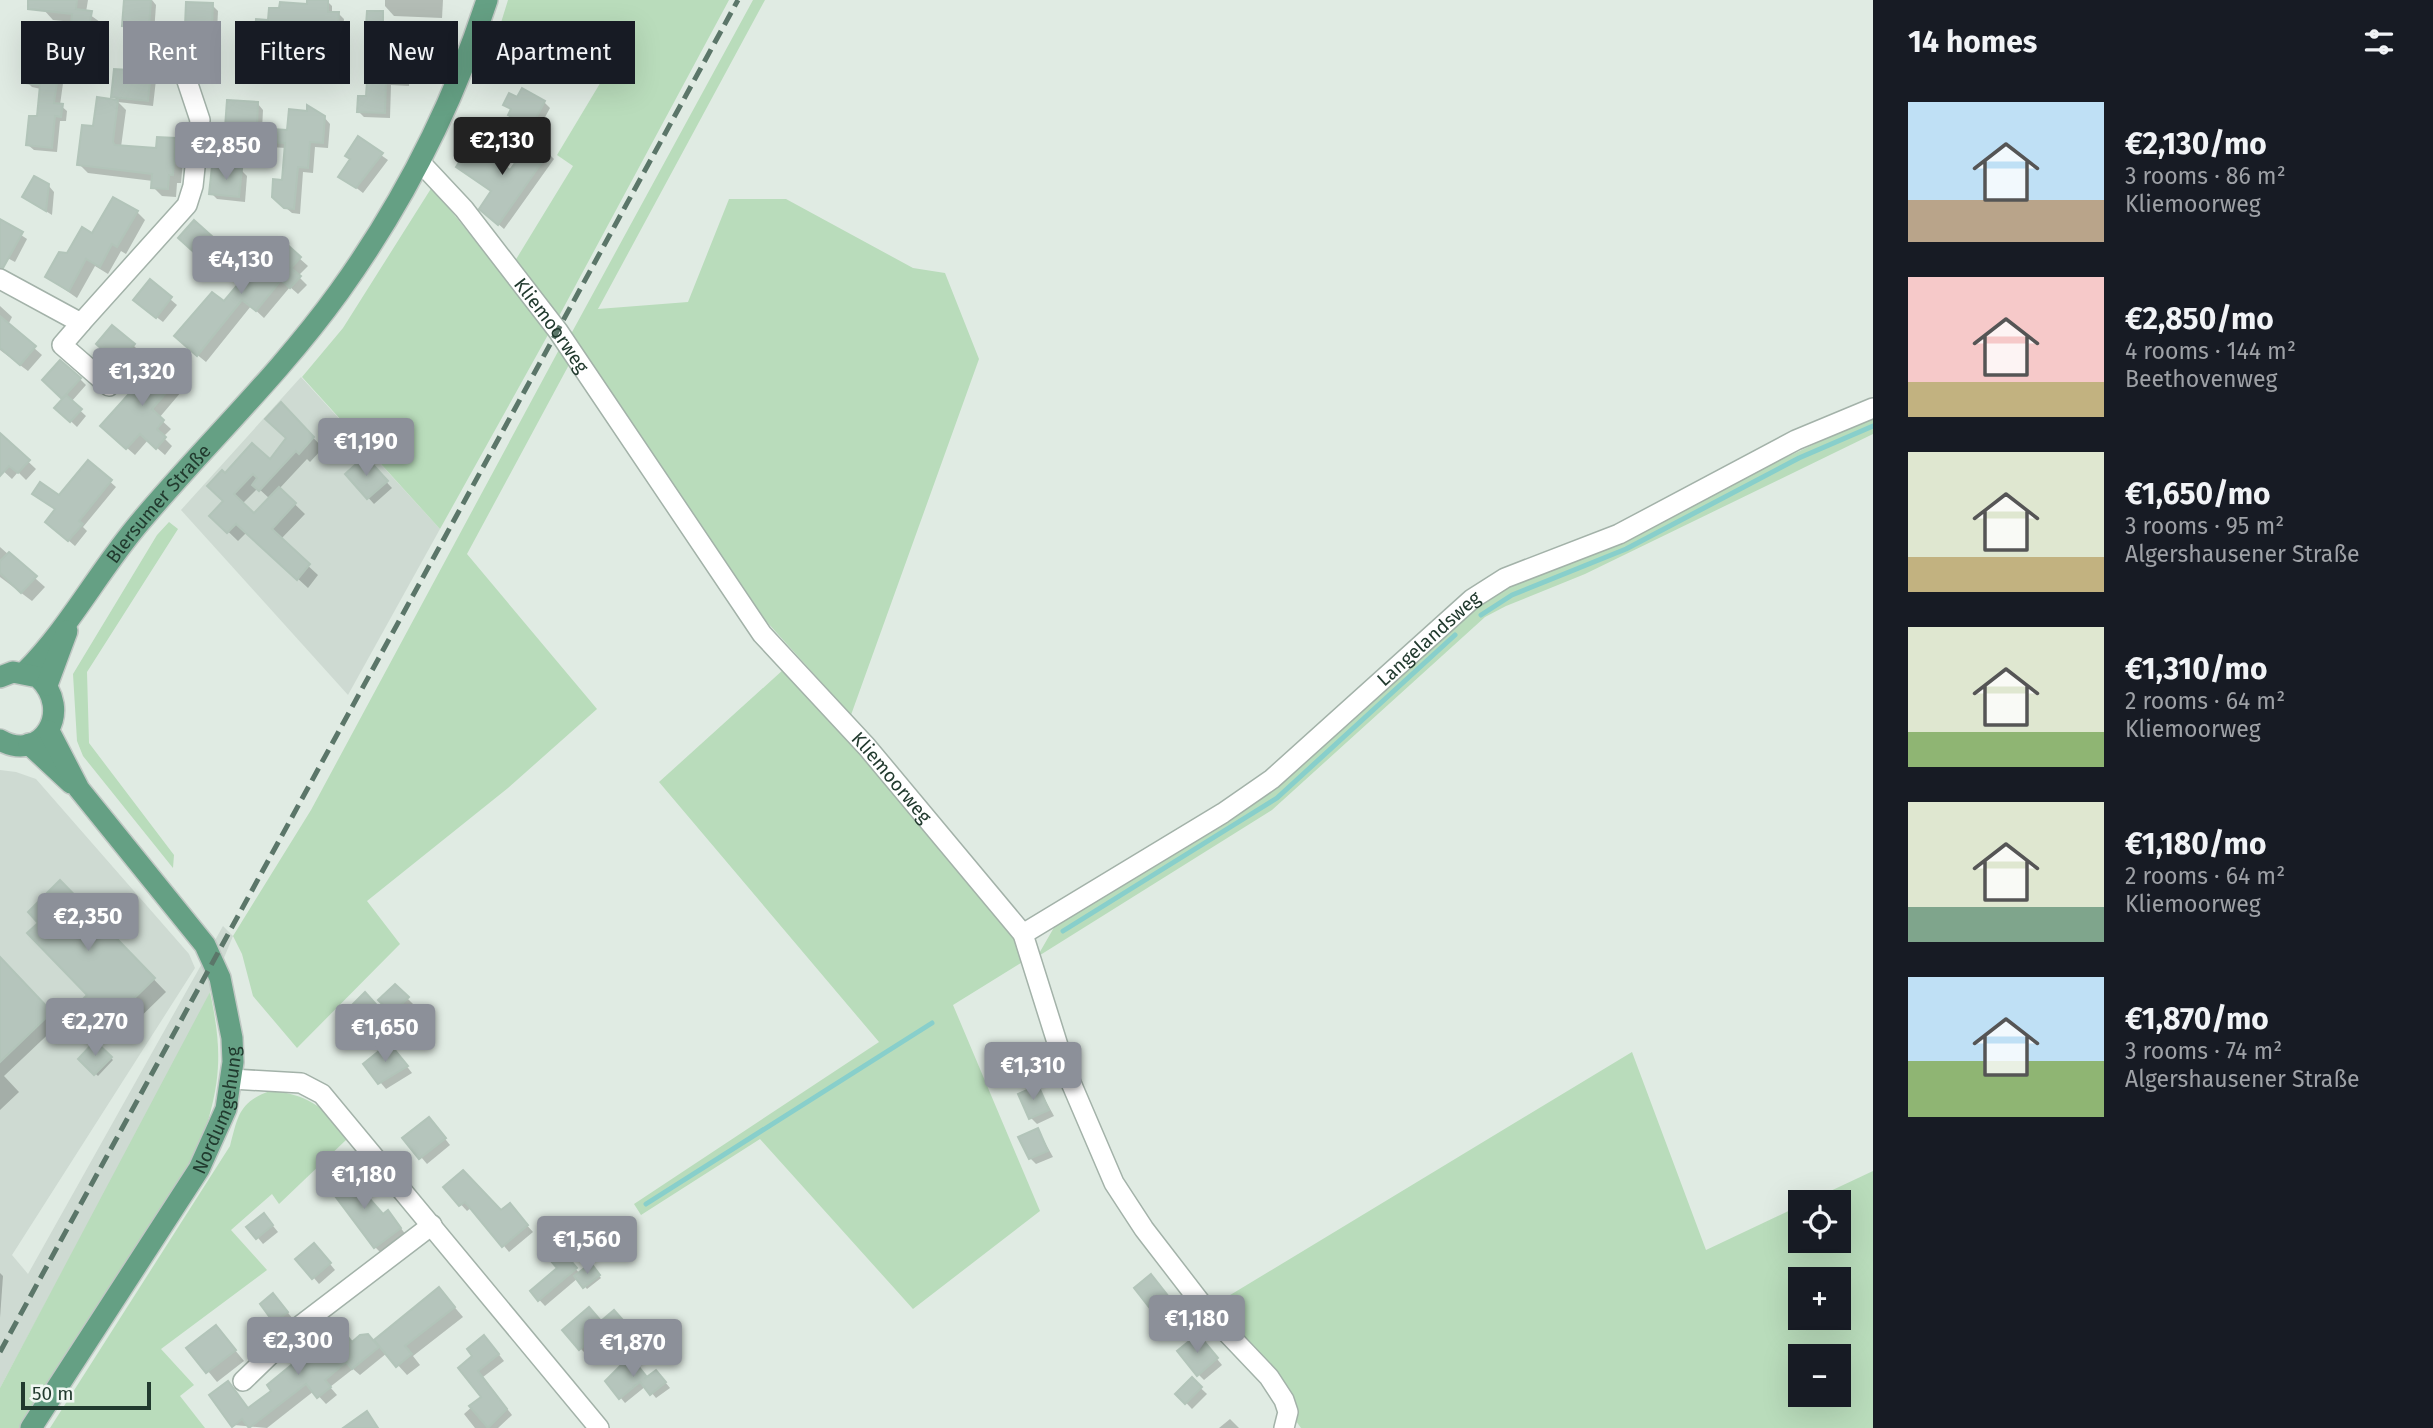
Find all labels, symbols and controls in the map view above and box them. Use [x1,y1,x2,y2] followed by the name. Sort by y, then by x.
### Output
[21,21,109,84] chip: Buy
[123,21,221,84] chip: Rent
[235,21,350,84] chip: Filters
[364,21,458,84] chip: New
[472,21,635,84] chip: Apartment
[2360,23,2398,61] icon: filters
[1908,24,2037,60] text: 14 homes
[445,118,559,177] pin: €2,130
[169,122,283,182] pin: €2,850
[470,126,534,154] text: €2,130
[2125,126,2267,162] text: €2,130/mo
[1964,130,2048,214] icon: home
[191,131,261,159] text: €2,850
[2125,162,2286,190] text: 3 rooms · 86 m²
[2125,190,2261,218] text: Kliemoorweg
[184,236,298,296] pin: €4,130
[208,245,274,273] text: €4,130
[510,273,594,377] street label: Kliemoorweg
[2125,301,2274,337] text: €2,850/mo
[1964,305,2048,389] icon: home
[2125,337,2296,365] text: 4 rooms · 144 m²
[85,348,199,408] pin: €1,320
[109,357,175,385] text: €1,320
[2125,365,2277,393] text: Beethovenweg
[309,419,423,478] pin: €1,190
[334,427,398,455] text: €1,190
[101,439,215,567] street label: Blersumer Straße
[2125,476,2271,512] text: €1,650/mo
[1964,480,2048,564] icon: home
[2125,512,2284,540] text: 3 rooms · 95 m²
[2125,540,2360,568] text: Algershausener Straße
[1372,585,1484,691] street label: Langelandsweg
[2125,651,2267,687] text: €1,310/mo
[1964,655,2048,739] icon: home
[2125,687,2285,715] text: 2 rooms · 64 m²
[2125,715,2261,743] text: Kliemoorweg
[847,727,937,828] street label: Kliemoorweg
[2125,826,2266,862] text: €1,180/mo
[1964,830,2048,914] icon: home
[2125,862,2285,890] text: 2 rooms · 64 m²
[2125,890,2261,918] text: Kliemoorweg
[31,894,145,953] pin: €2,350
[54,902,122,930] text: €2,350
[38,998,152,1058] pin: €2,270
[2125,1001,2269,1037] text: €1,870/mo
[328,1004,442,1064] pin: €1,650
[1964,1005,2048,1089] icon: home
[62,1007,128,1035] text: €2,270
[351,1013,419,1041] text: €1,650
[2125,1037,2282,1065] text: 3 rooms · 74 m²
[976,1042,1090,1102] pin: €1,310
[187,1046,245,1177] street label: Nordumgehung
[1000,1051,1066,1079] text: €1,310
[2125,1065,2360,1093] text: Algershausener Straße
[307,1152,421,1211] pin: €1,180
[332,1160,396,1188] text: €1,180
[1788,1190,1851,1407] map controls
[1788,1190,1851,1253] button: locate
[530,1216,644,1276] pin: €1,560
[553,1225,621,1253] text: €1,560
[1788,1267,1851,1330] button: +
[1140,1296,1254,1355] pin: €1,180
[1165,1304,1229,1332] text: €1,180
[241,1318,355,1377] pin: €2,300
[576,1320,690,1379] pin: €1,870
[263,1326,333,1354] text: €2,300
[600,1328,666,1356] text: €1,870
[1788,1344,1851,1407] button: −
[21,1379,150,1411] scale bar
[32,1382,73,1405] text: 50 m

